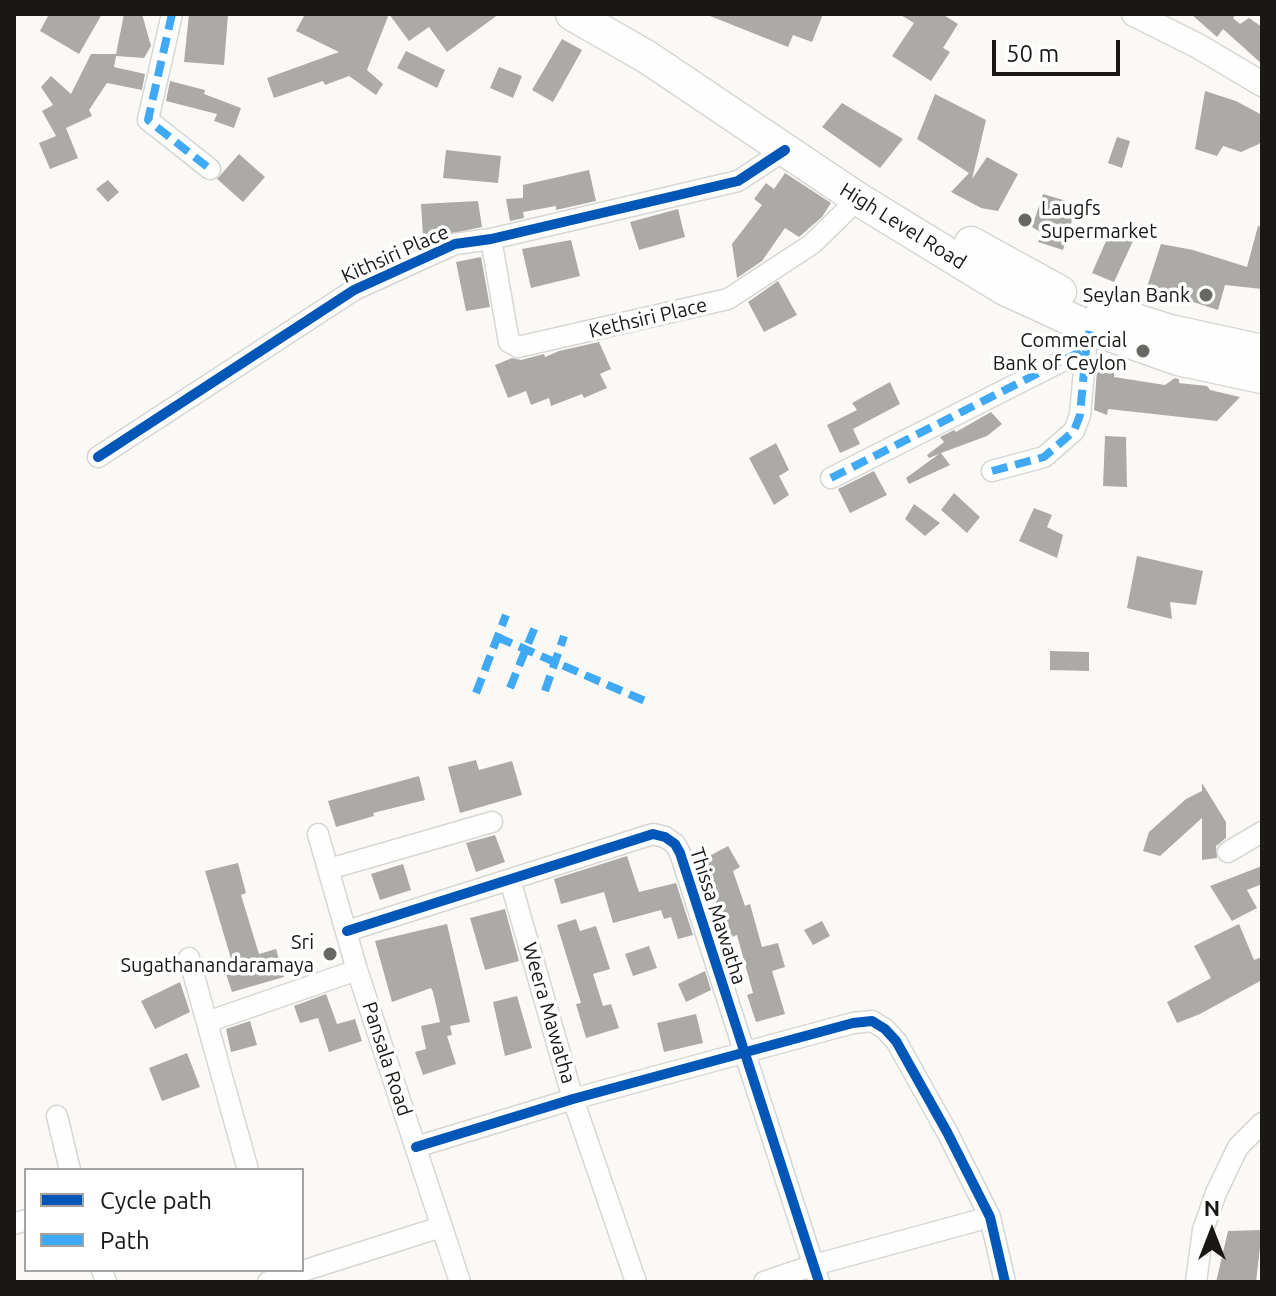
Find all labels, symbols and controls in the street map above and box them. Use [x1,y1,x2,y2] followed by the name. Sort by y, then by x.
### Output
[996,24,1124,74] scale bar
[1006,40,1059,67] text: 50 m
[835,178,971,274] street label: High Level Road
[1041,196,1157,243] place label: Laugfs Supermarket
[1016,211,1034,229] marker: Laugfs Supermarket
[338,220,452,288] street label: Kithsiri Place
[1083,283,1190,307] place label: Seylan Bank
[1197,286,1215,304] marker: Seylan Bank
[587,293,709,343] street label: Kethsiri Place
[993,328,1127,375] place label: Commercial Bank of Ceylon
[1134,342,1152,360] marker: Commercial Bank of Ceylon
[685,844,751,988] street label: Thissa Mawatha
[120,930,314,977] place label: Sri Sugathanandaramaya
[517,940,581,1086] street label: Weera Mawatha
[321,945,339,963] marker: Sri Sugathanandaramaya
[357,999,417,1119] street label: Pansala Road
[24,1168,304,1272] legend
[100,1187,212,1214] text: Cycle path
[1172,1192,1252,1272] north arrow
[1204,1195,1220,1220] text: N
[100,1227,150,1254] text: Path

